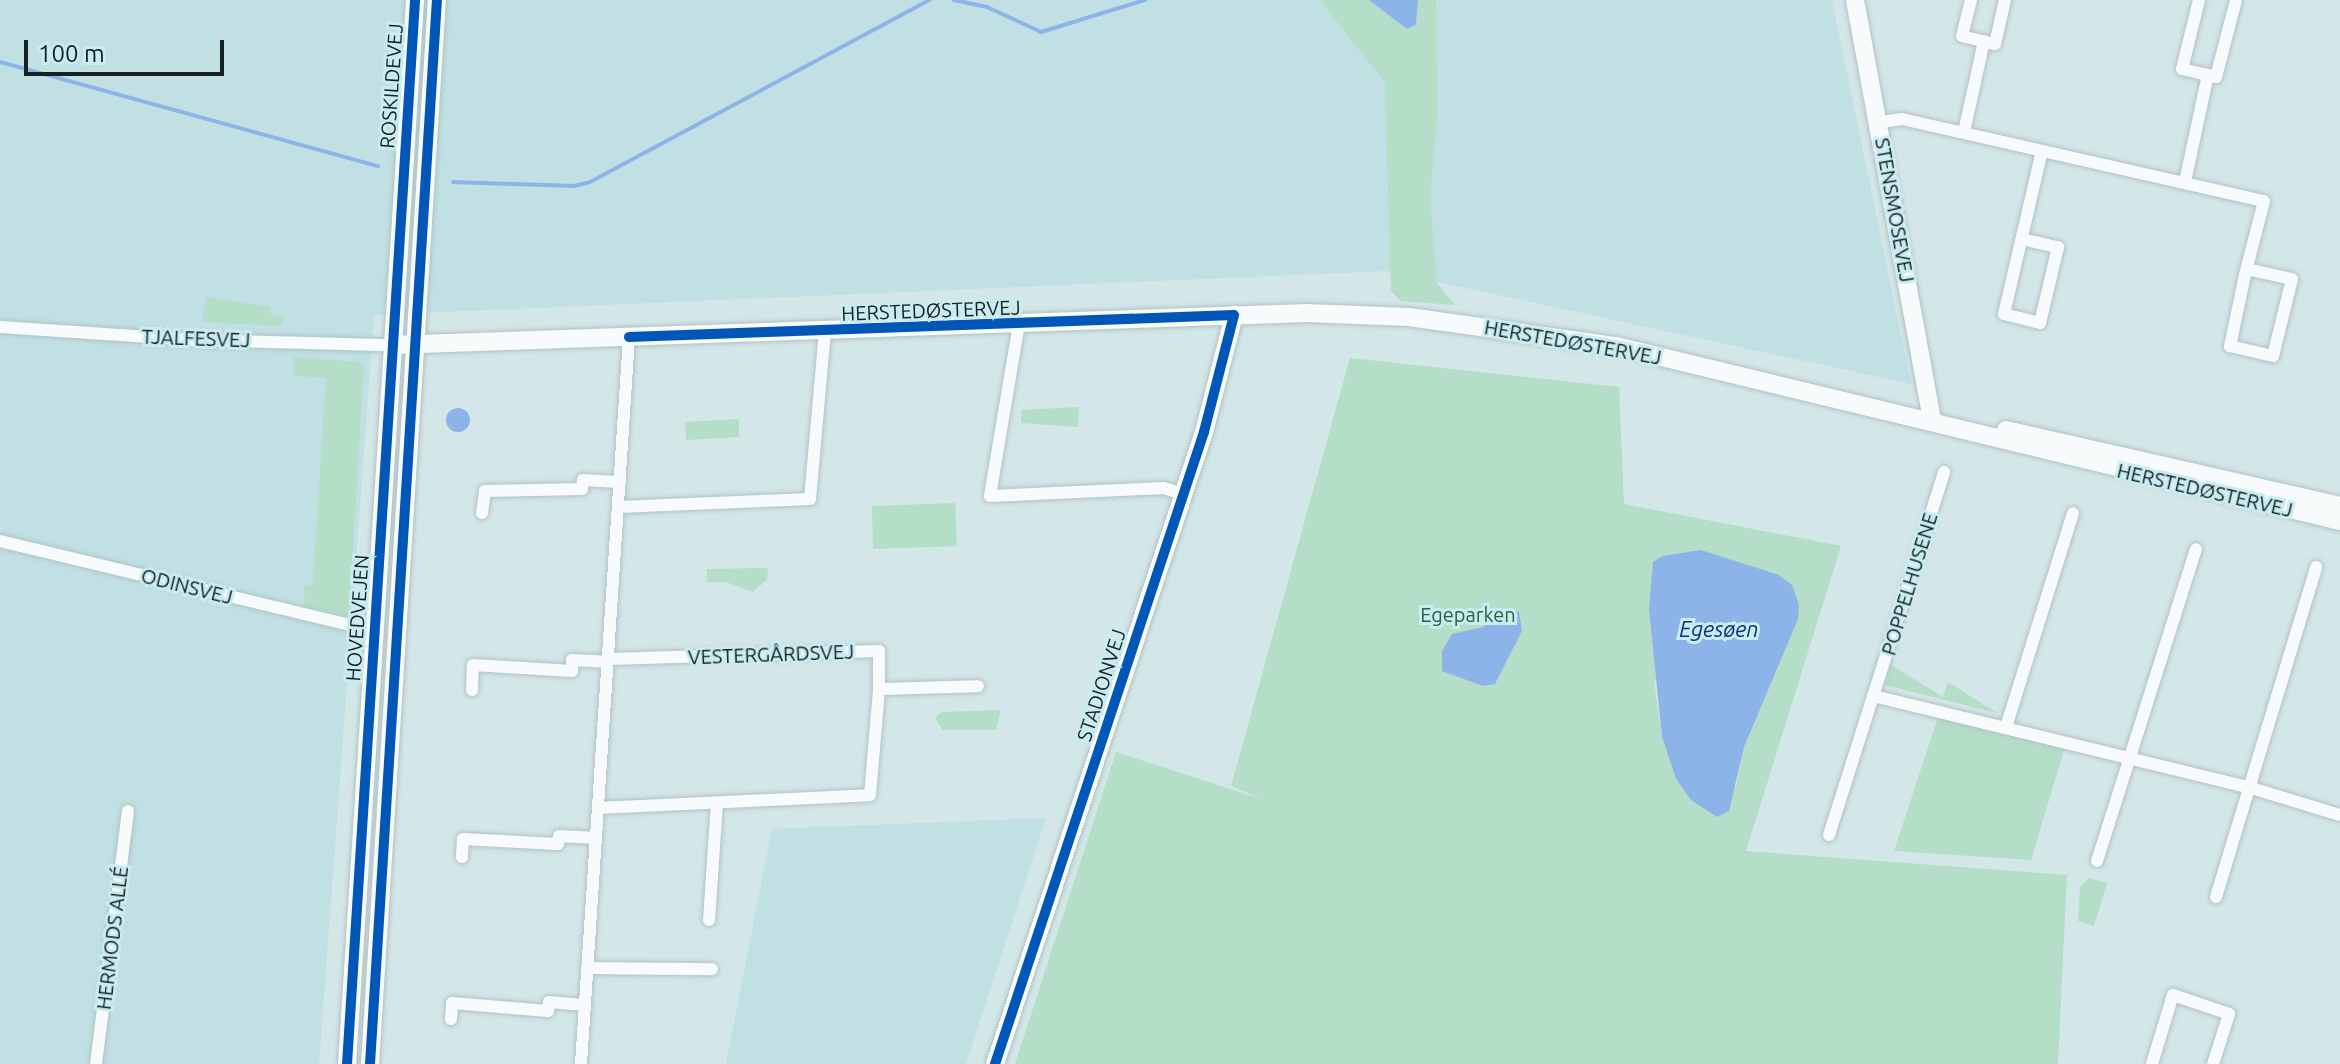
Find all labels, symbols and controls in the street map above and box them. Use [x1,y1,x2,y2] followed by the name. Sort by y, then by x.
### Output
[375,23,407,149] street label: ROSKILDEVEJ
[28,24,228,74] scale bar
[38,40,105,67] text: 100 m
[1870,136,1920,284] street label: STENSMOSEVEJ
[841,295,1021,325] street label: HERSTEDØSTERVEJ
[1483,315,1663,369] street label: HERSTEDØSTERVEJ
[141,324,251,352] street label: TJALFESVEJ
[2115,458,2295,522] street label: HERSTEDØSTERVEJ
[1876,510,1942,658] street label: POPPELHUSENE
[341,554,373,682] street label: HOVEDVEJEN
[139,563,235,609] street label: ODINSVEJ
[1420,602,1516,626] park label: Egeparken
[1679,616,1759,642] water label: Egesøen
[1072,626,1130,744] street label: STADIONVEJ
[687,639,855,669] street label: VESTERGÅRDSVEJ
[91,865,133,1011] street label: HERMODS ALLÉ

